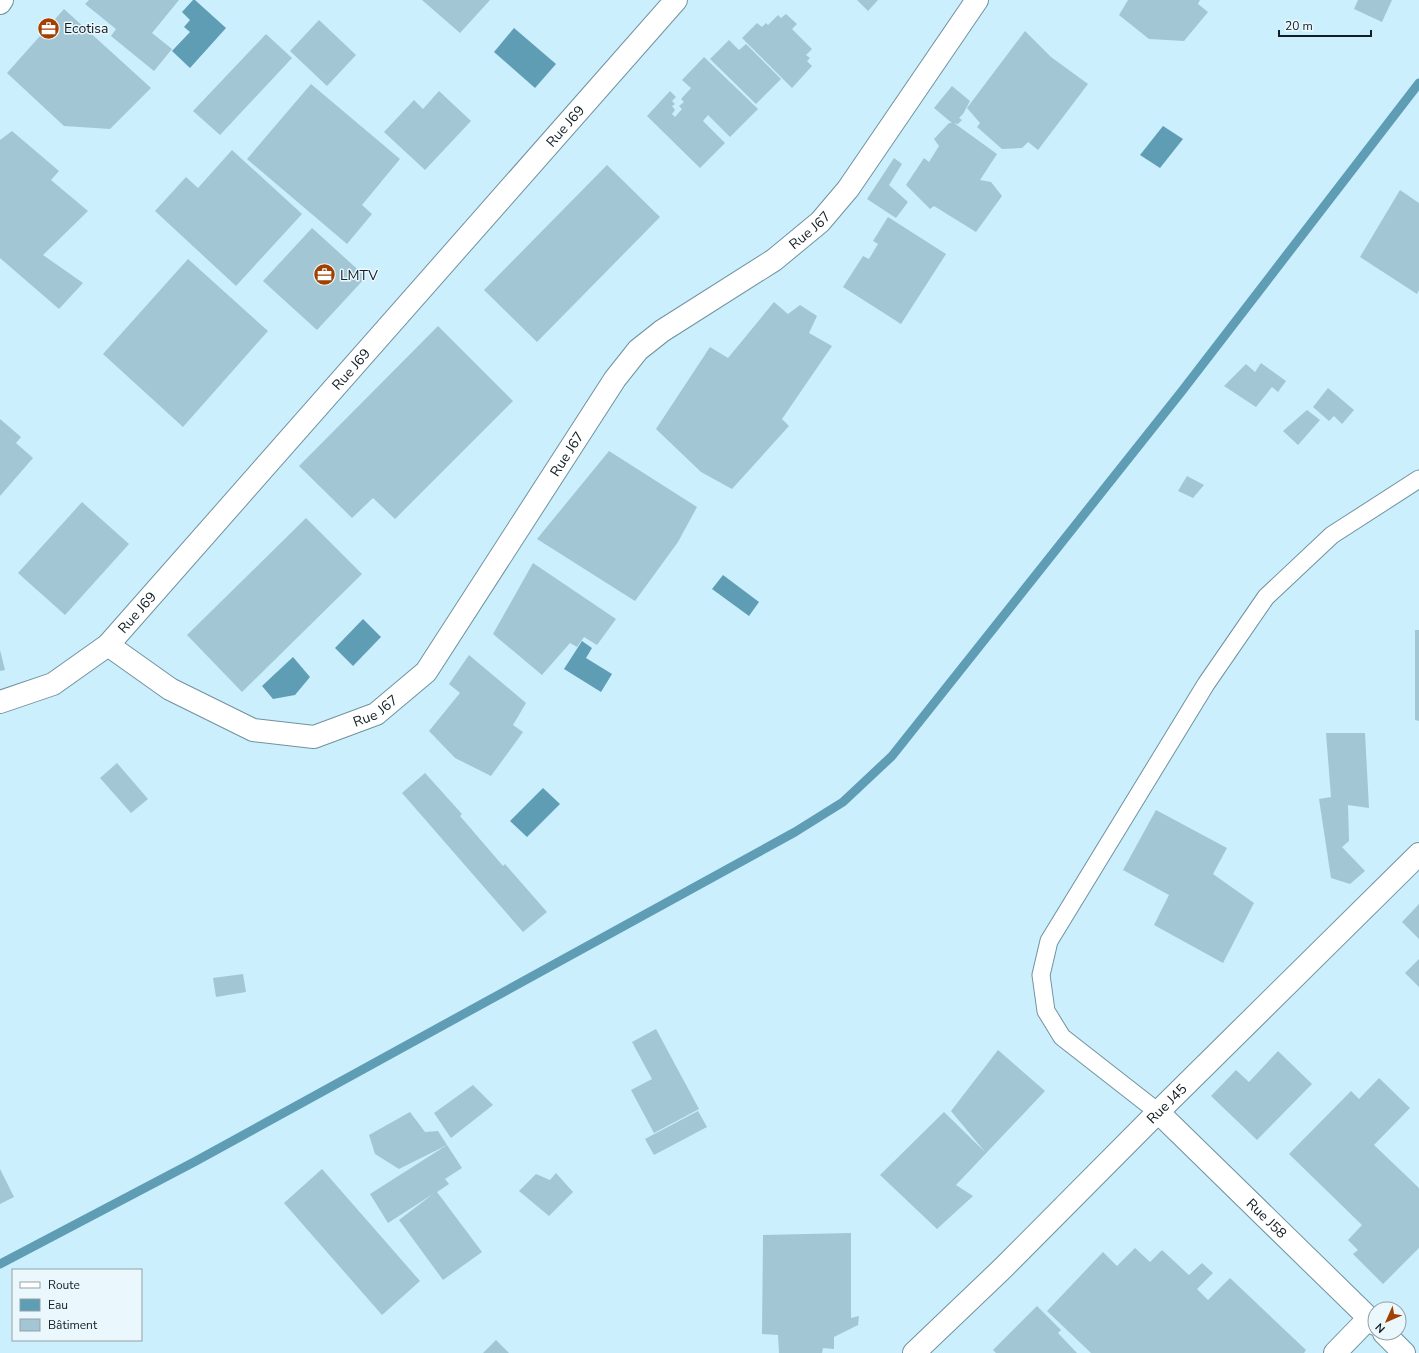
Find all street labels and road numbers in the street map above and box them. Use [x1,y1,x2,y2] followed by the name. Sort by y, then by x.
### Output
[542,101,589,151] street label: Rue J69
[785,207,835,254] street label: Rue J67
[328,345,375,394] street label: Rue J69
[546,428,589,480] street label: Rue J67
[114,588,161,638] street label: Rue J69
[350,691,402,732] street label: Rue J67
[1143,1080,1191,1128] street label: Rue J45
[1242,1194,1291,1243] street label: Rue J58

